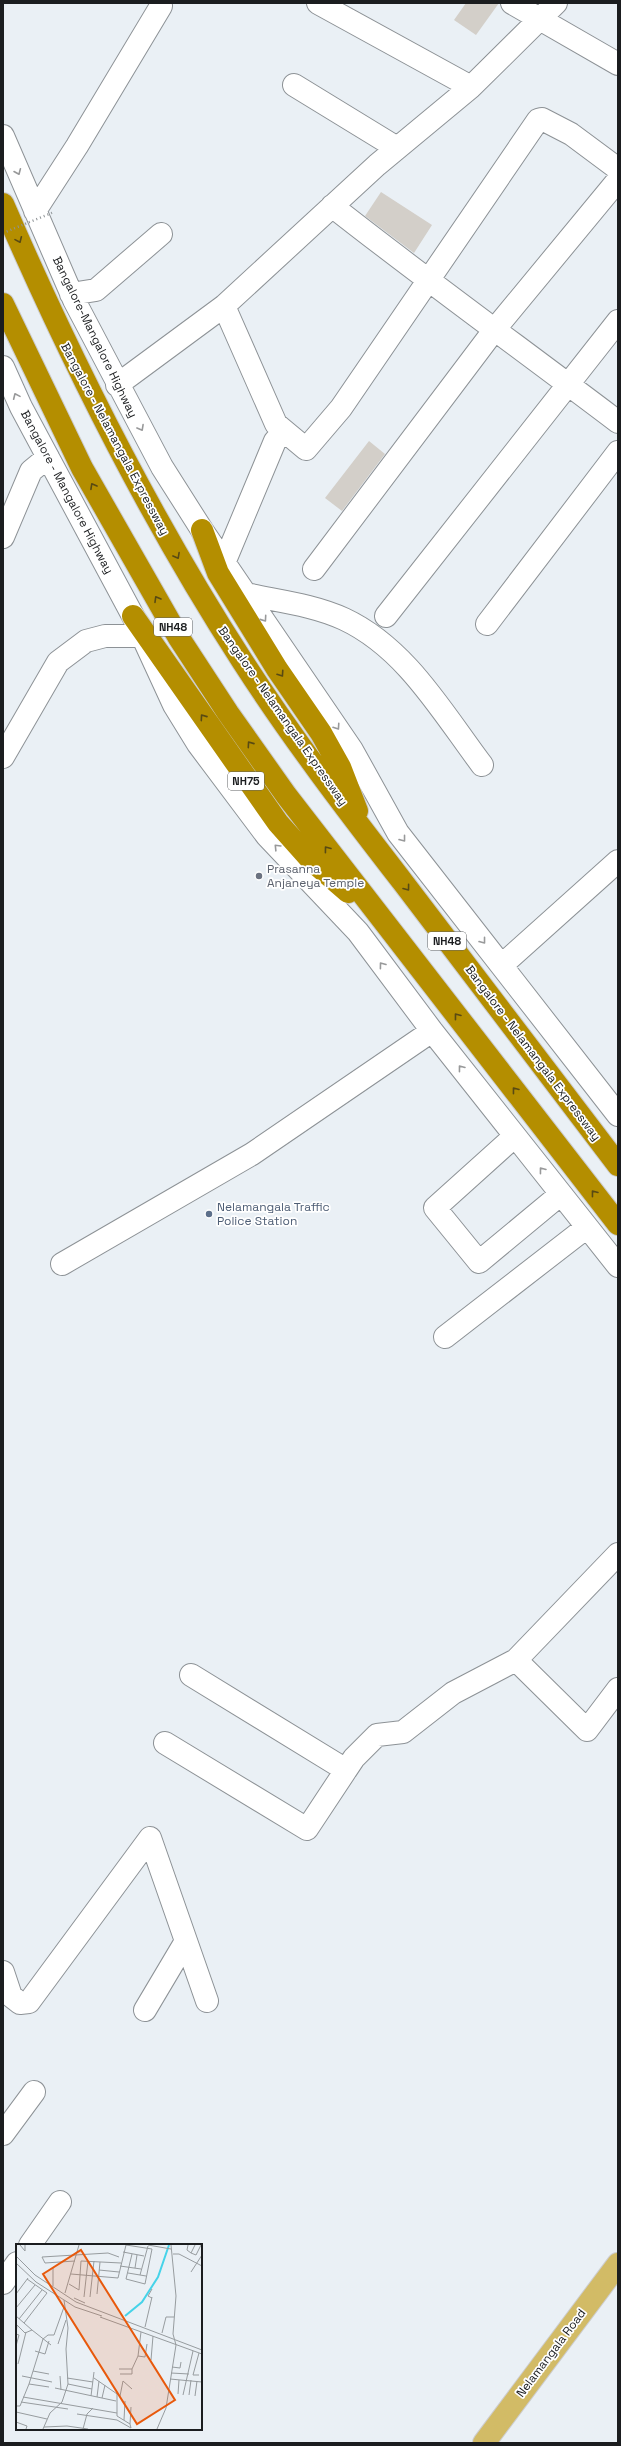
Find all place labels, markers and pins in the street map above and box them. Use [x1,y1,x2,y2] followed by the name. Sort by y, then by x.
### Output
[267,861,364,891] place label: Prasanna Anjaneya Temple
[254,871,264,881] marker: Prasanna Anjaneya Temple
[217,1199,330,1229] place label: Nelamangala Traffic Police Station
[204,1209,214,1219] marker: Nelamangala Traffic Police Station

